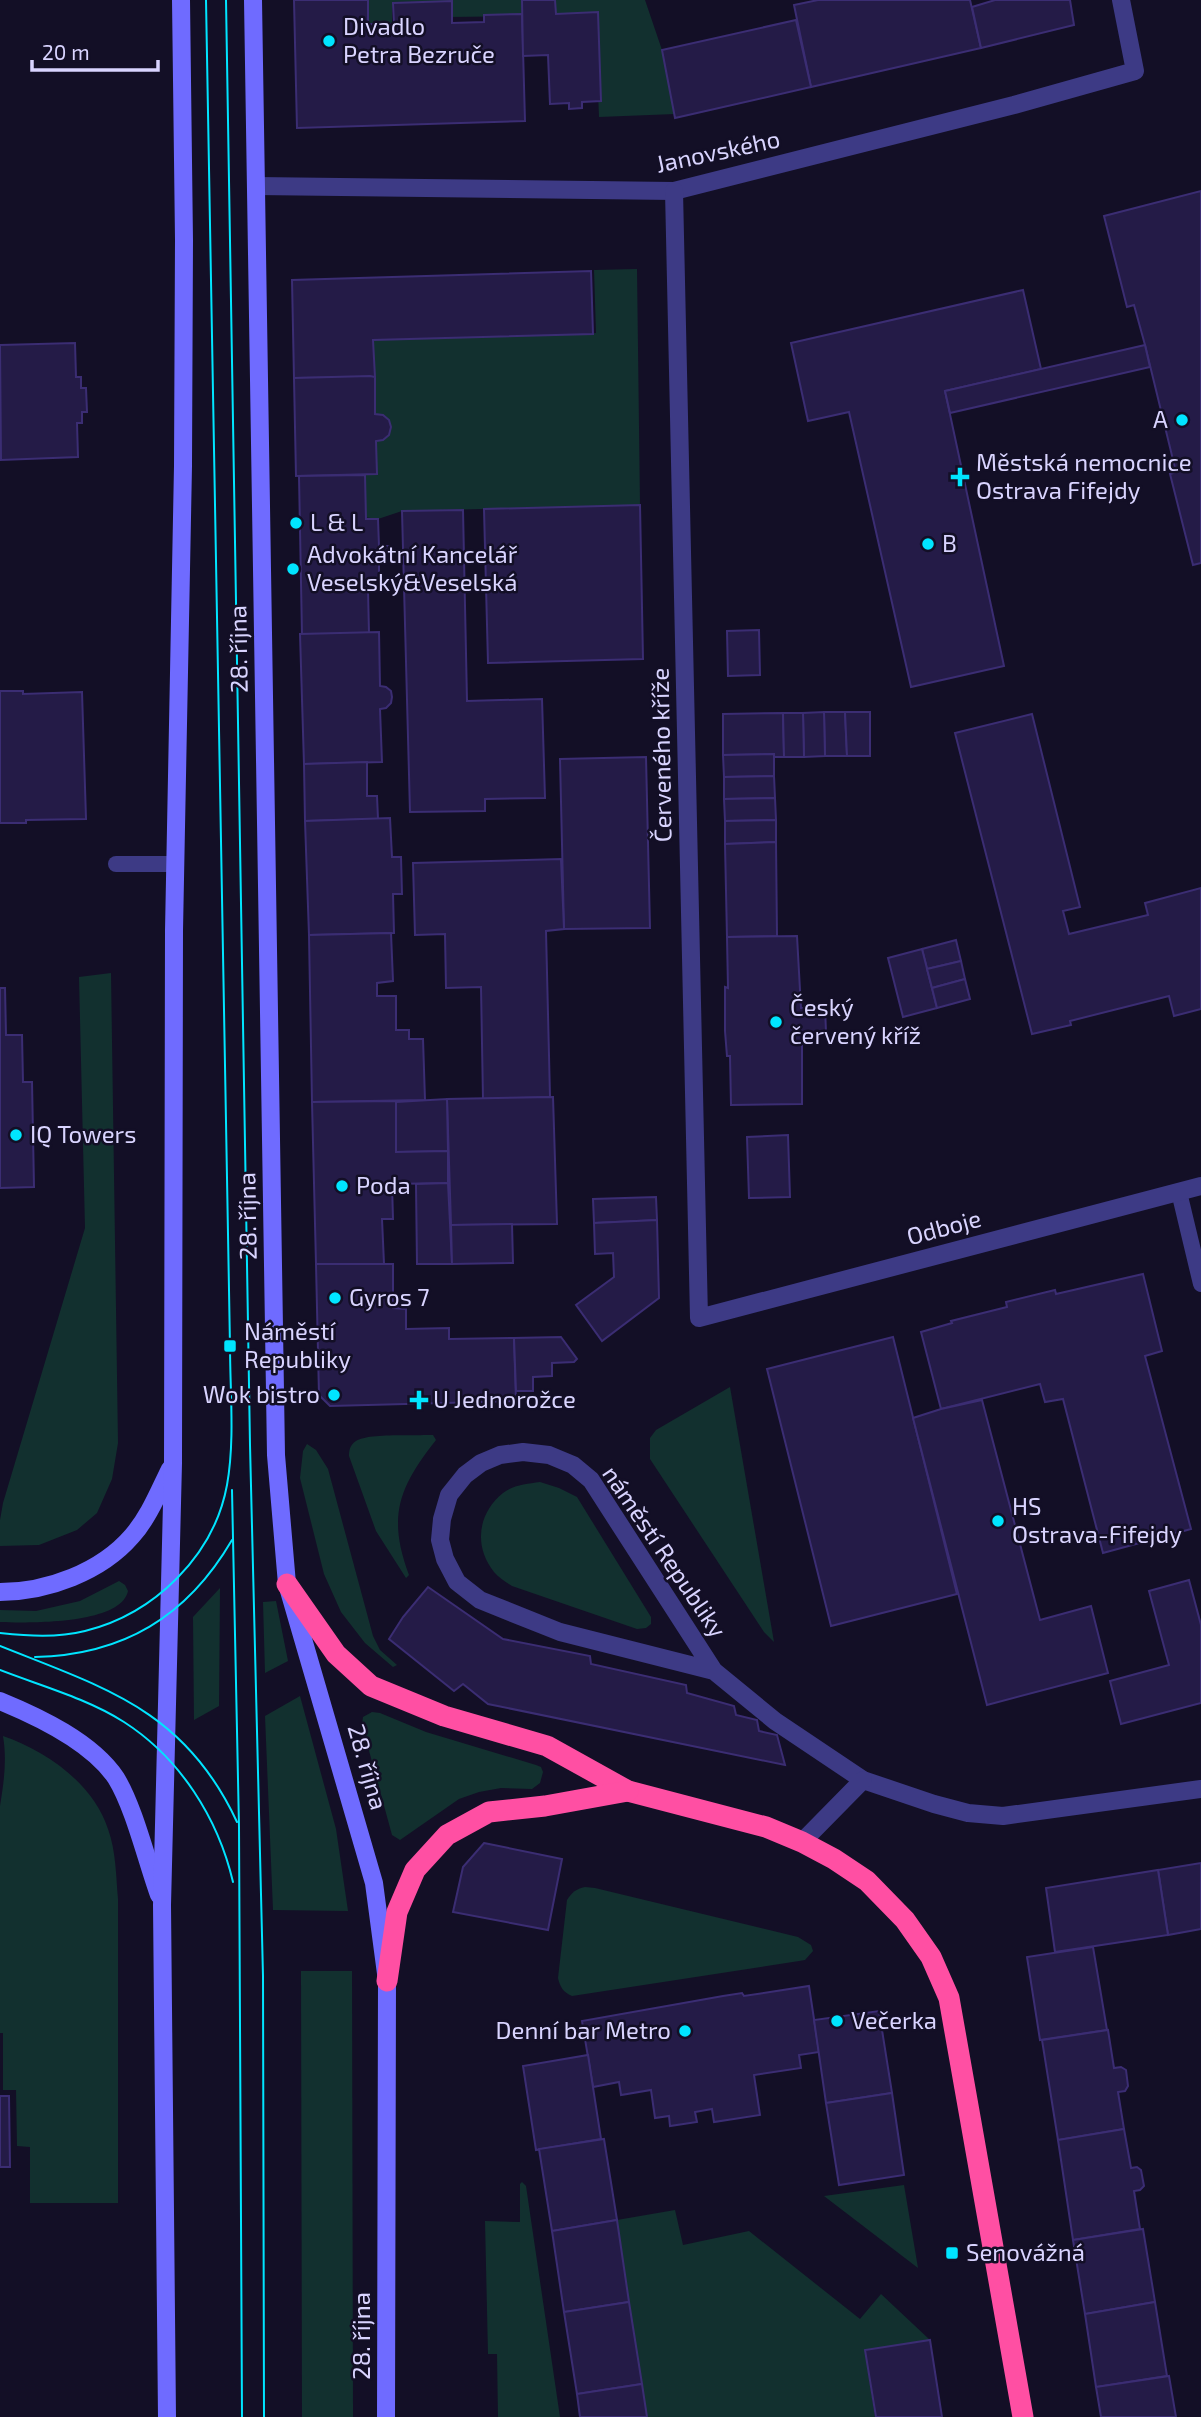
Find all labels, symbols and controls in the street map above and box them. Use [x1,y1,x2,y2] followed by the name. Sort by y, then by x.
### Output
[343,11,495,68] place label: Divadlo Petra Bezruče
[32,28,158,72] scale bar
[321,33,337,49] marker: Divadlo Petra Bezruče
[42,39,90,64] text: 20 m
[653,123,782,178] street label: Janovského
[1153,404,1168,433] place label: A
[1174,412,1190,428] marker: A
[976,447,1192,504] place label: Městská nemocnice Ostrava Fifejdy
[950,467,970,487] marker: Městská nemocnice Ostrava Fifejdy
[310,507,363,536] place label: L & L
[288,515,304,531] marker: L & L
[942,528,957,557] place label: B
[920,536,936,552] marker: B
[307,539,518,596] place label: Advokátní Kancelář Veselský&Veselská
[285,561,301,577] marker: Advokátní Kancelář Veselský&Veselská
[222,605,253,693] street label: 28. října
[644,668,677,842] street label: Červeného kříže
[790,992,921,1049] place label: Český červený kříž
[768,1014,784,1030] marker: Český červený kříž
[30,1119,136,1148] place label: IQ Towers
[8,1127,24,1143] marker: IQ Towers
[356,1170,411,1199] place label: Poda
[231,1172,262,1260] street label: 28. října
[334,1178,350,1194] marker: Poda
[903,1203,984,1250] street label: Odboje
[349,1282,430,1311] place label: Gyros 7
[327,1290,343,1306] marker: Gyros 7
[244,1316,351,1373] place label: Náměstí Republiky
[222,1338,238,1354] marker: Náměstí Republiky
[203,1379,320,1408] place label: Wok bistro
[433,1384,576,1413] place label: U Jednorožce
[326,1387,342,1403] marker: Wok bistro
[411,1392,427,1408] marker: U Jednorožce
[597,1460,734,1643] street label: náměstí Republiky
[1012,1491,1182,1548] place label: HS Ostrava-Fifejdy
[990,1513,1006,1529] marker: HS Ostrava-Fifejdy
[342,1720,394,1813] street label: 28. října
[851,2005,937,2034] place label: Večerka
[829,2013,845,2029] marker: Večerka
[496,2015,671,2044] place label: Denní bar Metro
[677,2023,693,2039] marker: Denní bar Metro
[966,2237,1085,2266] place label: Senovážná
[944,2245,960,2261] marker: Senovážná
[346,2292,375,2380] street label: 28. října

